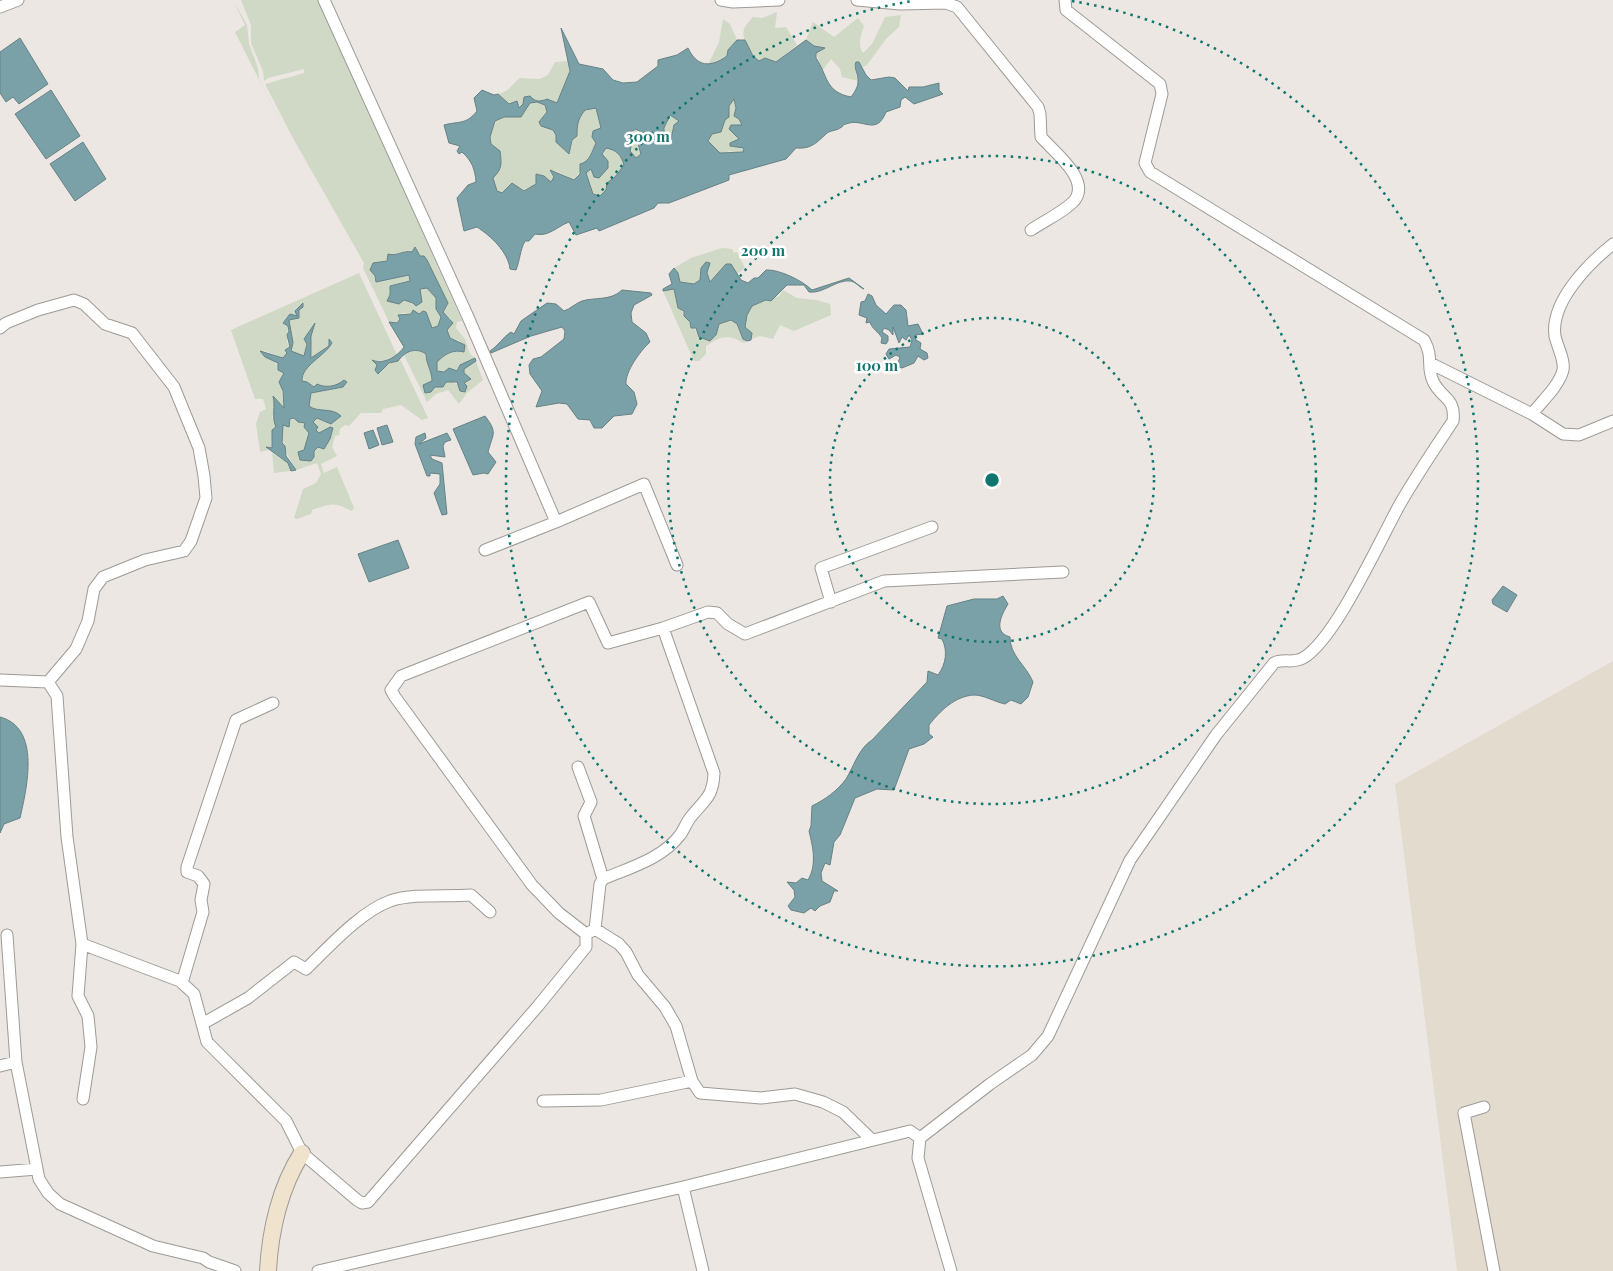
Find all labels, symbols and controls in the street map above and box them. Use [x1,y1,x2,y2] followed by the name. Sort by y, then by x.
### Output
[626,126,670,146] text: 300 m
[741,240,786,260] text: 200 m
[856,355,899,375] text: 100 m
[983,471,1001,489] centre of rings

